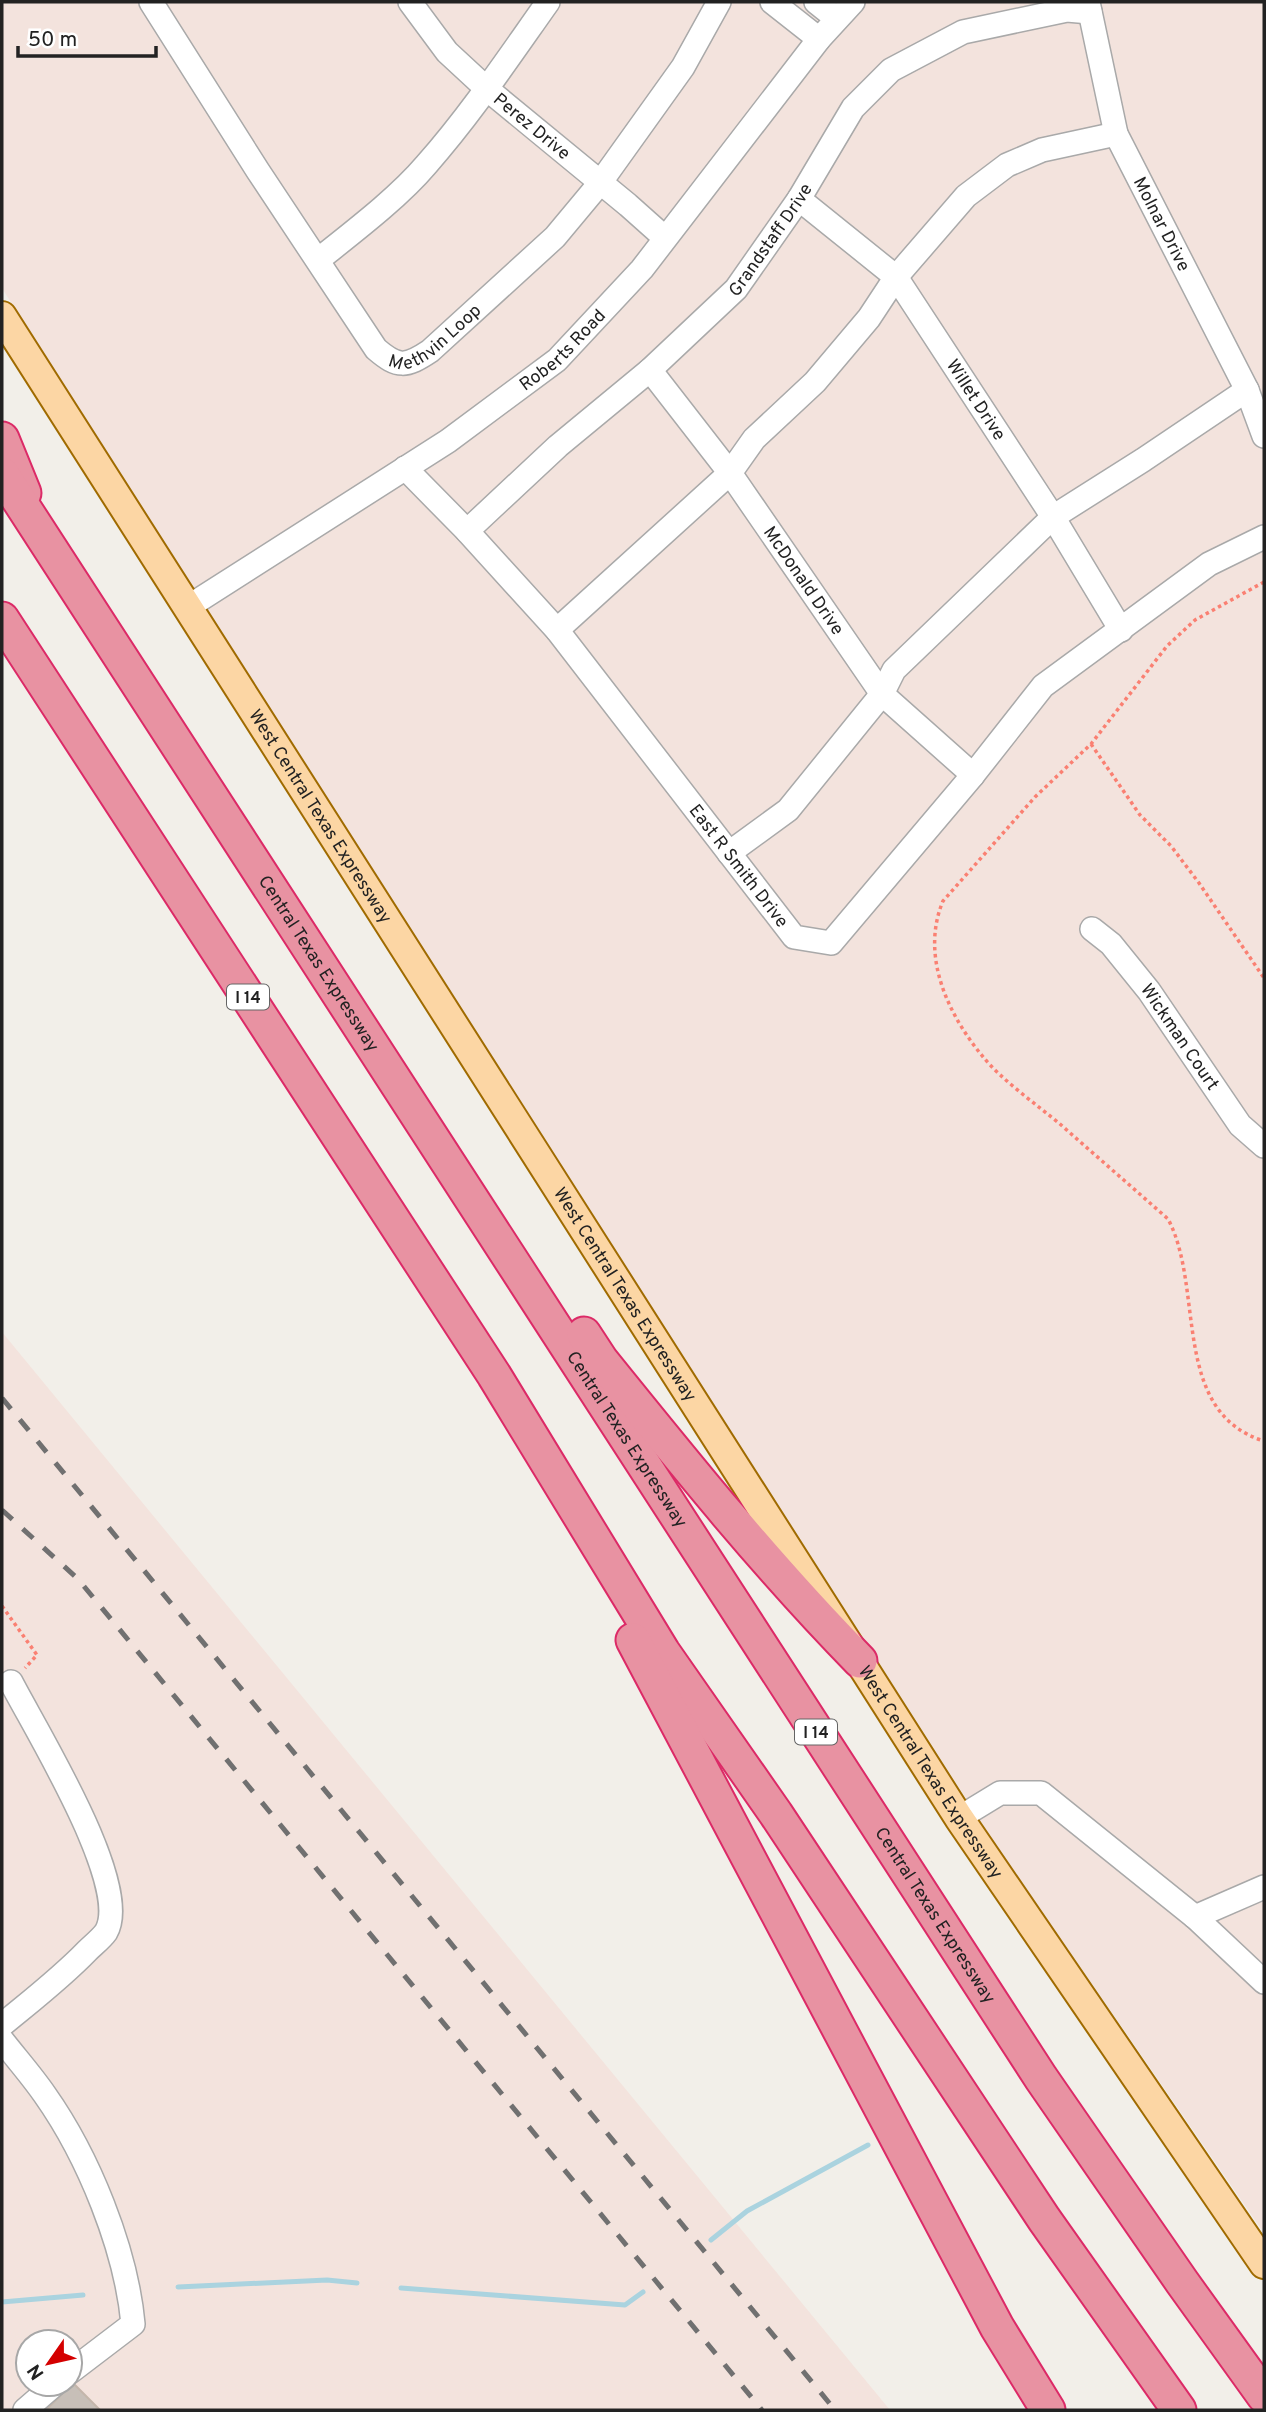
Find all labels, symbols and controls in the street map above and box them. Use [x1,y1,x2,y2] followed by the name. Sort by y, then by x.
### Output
[18,14,156,58] scale bar
[28,27,77,54] text: 50 m
[488,89,574,166] street label: Perez Drive
[1127,173,1194,276] street label: Molnar Drive
[725,180,819,303] street label: Grandstaff Drive
[385,300,487,377] street label: Methvin Loop
[515,305,611,397] street label: Roberts Road
[940,355,1010,445] street label: Willet Drive
[757,523,848,640] street label: McDonald Drive
[243,706,396,928] street label: West Central Texas Expressway
[683,800,793,933] street label: East R Smith Drive
[252,872,383,1057] street label: Central Texas Expressway
[1135,980,1223,1095] street label: Wickman Court
[227,984,269,1009] road number: I 14
[547,1184,701,1406] street label: West Central Texas Expressway
[560,1347,692,1533] street label: Central Texas Expressway
[852,1662,1007,1884] street label: West Central Texas Expressway
[795,1720,837,1744] road number: I 14
[869,1823,1000,2009] street label: Central Texas Expressway
[14,2328,84,2398] north arrow
[23,2359,50,2384] text: N

